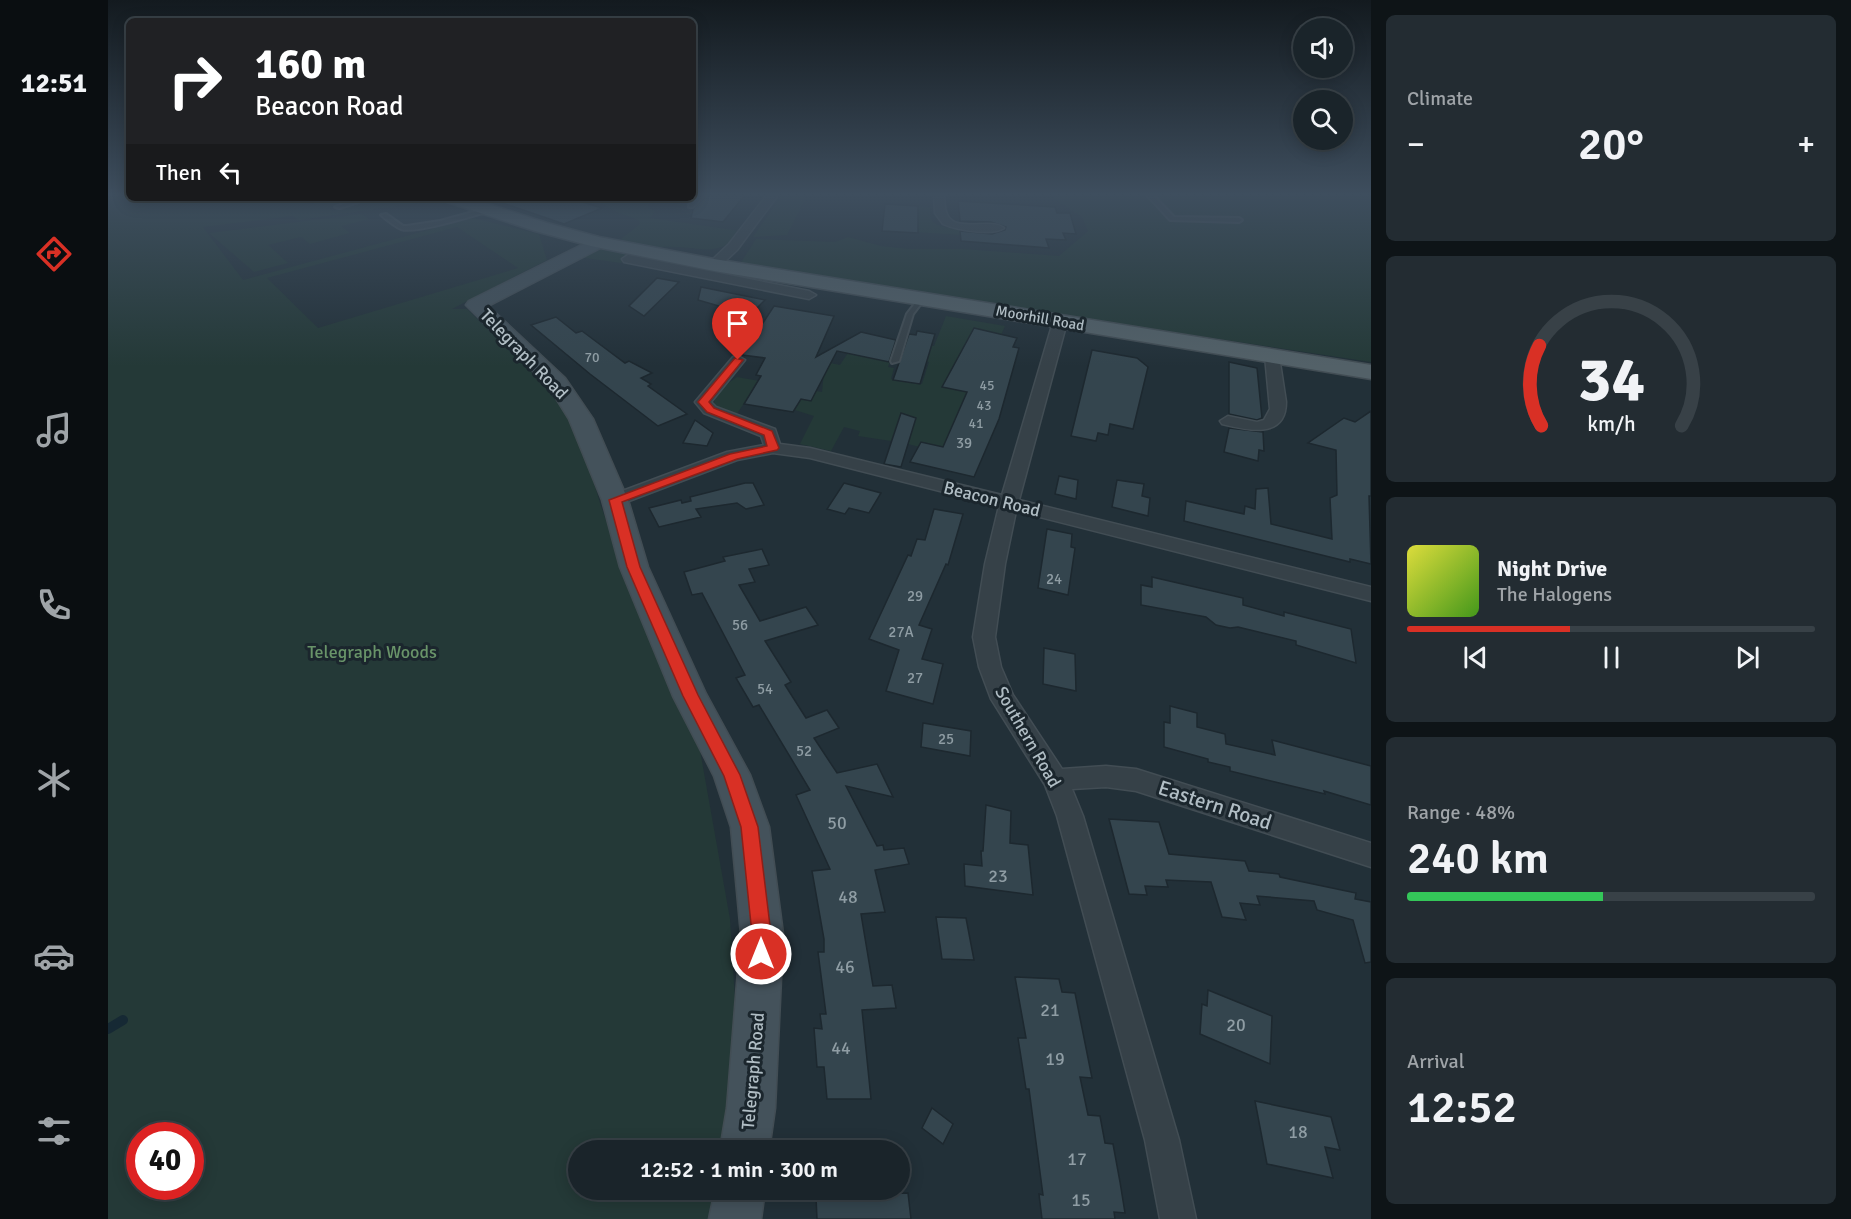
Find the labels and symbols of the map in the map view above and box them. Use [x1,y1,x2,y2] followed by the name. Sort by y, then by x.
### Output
[712,298,763,360] pin
[994,301,1086,335] street label: Moorhill Road
[475,304,573,404] street label: Telegraph Road
[584,349,600,366] house number: 70
[979,377,995,394] house number: 45
[976,397,992,414] house number: 43
[968,415,984,432] house number: 41
[956,434,972,452] house number: 39
[941,476,1043,522] street label: Beacon Road
[1046,570,1062,588] house number: 24
[907,587,923,605] house number: 29
[732,616,748,634] house number: 56
[888,623,914,641] house number: 27A
[307,641,437,663] park label: Telegraph Woods
[907,669,923,687] house number: 27
[757,680,773,698] house number: 54
[990,682,1066,792] street label: Southern Road
[938,730,954,748] house number: 25
[796,742,812,760] house number: 52
[1155,774,1275,836] street label: Eastern Road
[827,812,847,834] house number: 50
[988,865,1008,887] house number: 23
[838,886,858,908] house number: 48
[729,922,793,986] position arrow
[835,956,855,978] house number: 46
[1040,999,1060,1021] house number: 21
[737,1012,769,1130] street label: Telegraph Road
[1226,1014,1246,1036] house number: 20
[831,1037,851,1059] house number: 44
[1045,1048,1065,1070] house number: 19
[1288,1121,1308,1143] house number: 18
[126,1122,204,1200] speed limit sign: 40
[1067,1148,1087,1170] house number: 17
[1071,1189,1091,1211] house number: 15

